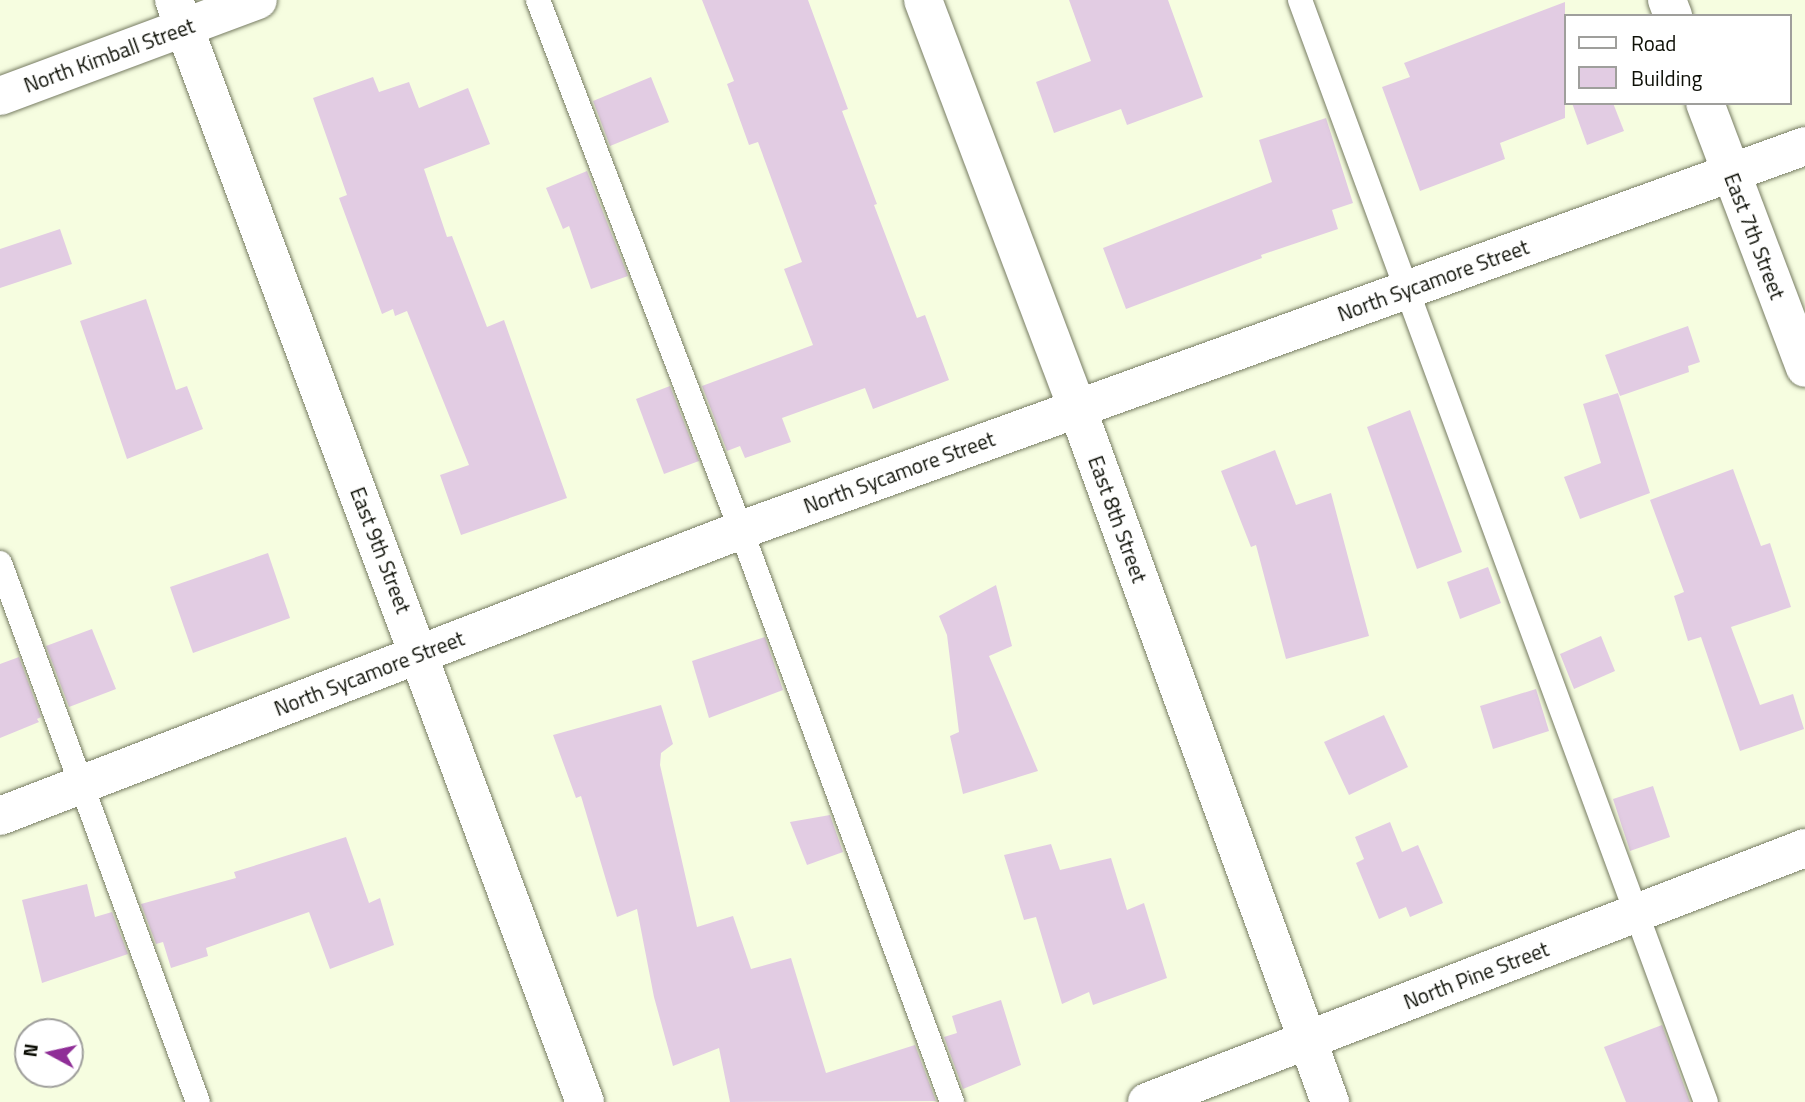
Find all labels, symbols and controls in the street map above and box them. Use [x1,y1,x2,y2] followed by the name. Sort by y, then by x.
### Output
[20,12,198,98] street label: North Kimball Street
[1563,14,1791,105] legend
[1631,27,1676,59] text: Road
[1631,62,1702,94] text: Building
[1719,169,1791,303] street label: East 7th Street
[1334,234,1532,326] street label: North Sycamore Street
[800,426,998,518] street label: North Sycamore Street
[1083,452,1153,586] street label: East 8th Street
[345,483,417,617] street label: East 9th Street
[270,625,468,721] street label: North Sycamore Street
[1400,936,1552,1014] street label: North Pine Street
[14,1018,84,1088] north arrow
[14,1042,45,1059] text: N

